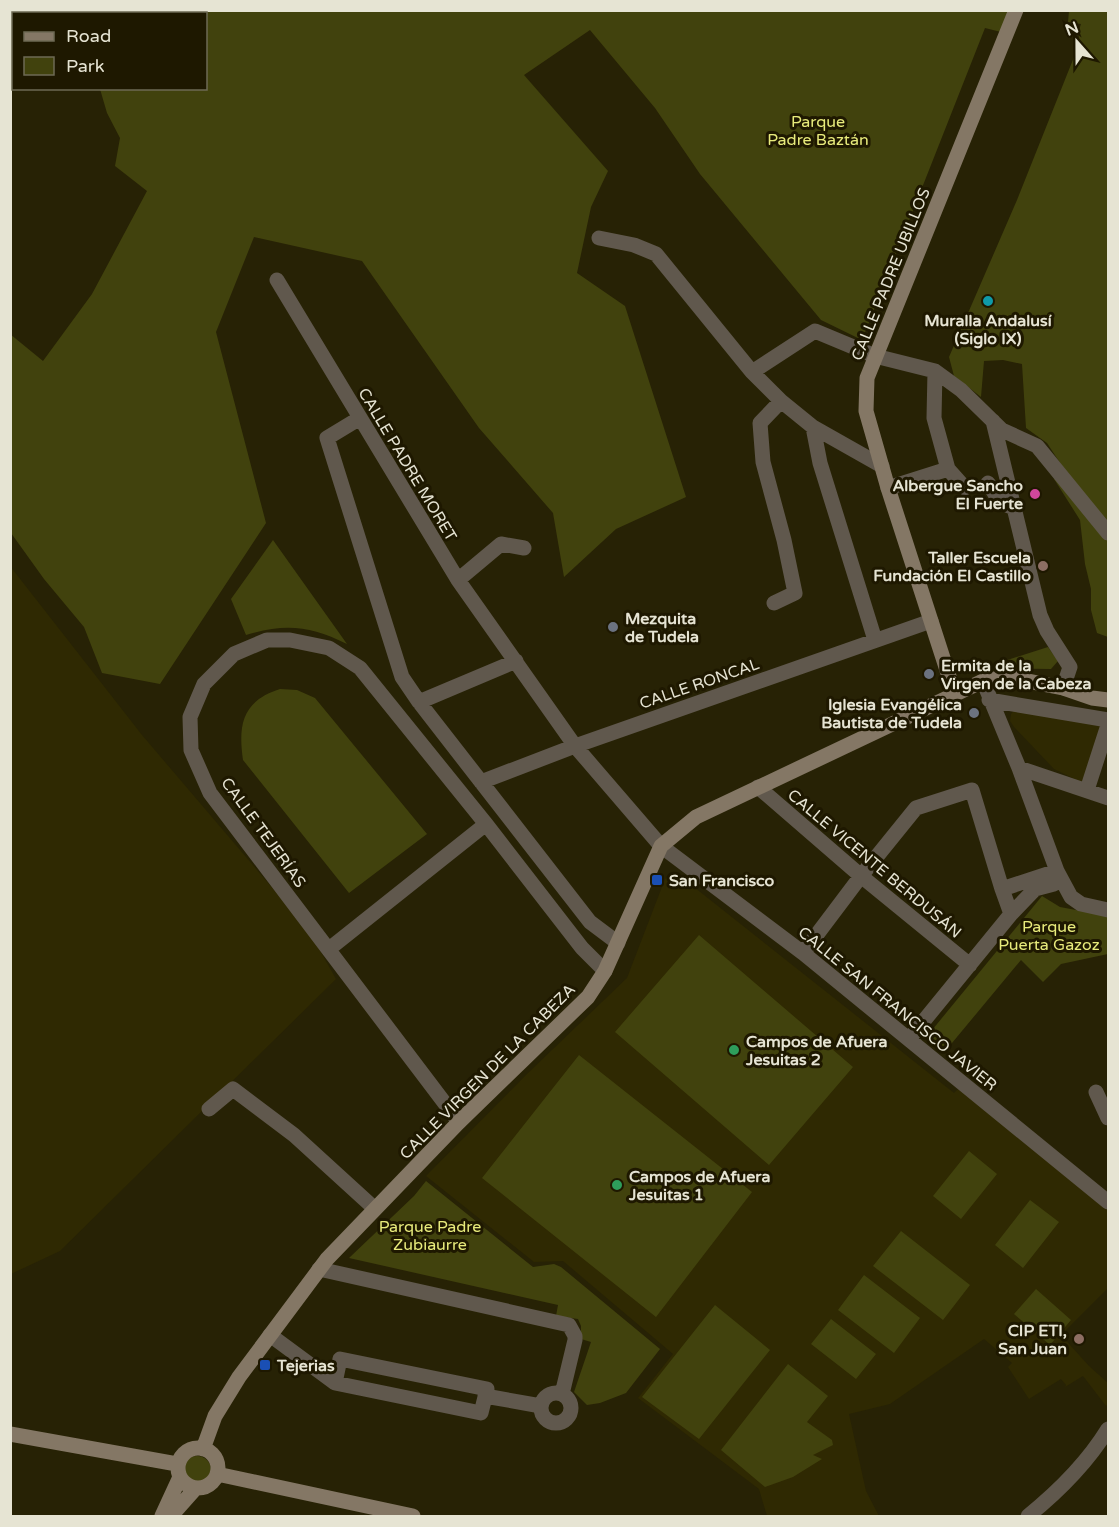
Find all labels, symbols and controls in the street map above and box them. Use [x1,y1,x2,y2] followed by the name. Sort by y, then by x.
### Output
[12,12,207,90] legend
[1047,12,1107,72] north arrow
[1062,17,1082,41] text: N
[66,25,111,47] text: Road
[66,55,105,77] text: Park
[767,112,869,150] park label: Parque Padre Baztán
[847,185,935,364] street label: CALLE PADRE UBILLOS
[981,294,995,308] marker: Muralla Andalusí (Siglo IX)
[924,311,1052,349] place label: Muralla Andalusí (Siglo IX)
[353,384,461,545] street label: CALLE PADRE MORET
[892,476,1023,514] place label: Albergue Sancho El Fuerte
[1028,487,1042,501] marker: Albergue Sancho El Fuerte
[873,548,1031,586] place label: Taller Escuela Fundación El Castillo
[1036,559,1050,573] marker: Taller Escuela Fundación El Castillo
[625,609,699,647] place label: Mezquita de Tudela
[606,620,620,634] marker: Mezquita de Tudela
[637,654,762,714] street label: CALLE RONCAL
[941,656,1092,694] place label: Ermita de la Virgen de la Cabeza
[922,667,936,681] marker: Ermita de la Virgen de la Cabeza
[821,695,962,733] place label: Iglesia Evangélica Bautista de Tudela
[967,706,981,720] marker: Iglesia Evangélica Bautista de Tudela
[217,774,310,892] street label: CALLE TEJERÍAS
[783,785,966,943] street label: CALLE VICENTE BERDUSÁN
[669,871,775,891] place label: San Francisco
[650,873,664,887] marker: San Francisco
[998,917,1100,955] park label: Parque Puerta Gazoz
[794,922,1001,1095] street label: CALLE SAN FRANCISCO JAVIER
[396,980,580,1164] street label: CALLE VIRGEN DE LA CABEZA
[745,1032,887,1070] place label: Campos de Afuera Jesuitas 2
[727,1043,741,1057] marker: Campos de Afuera Jesuitas 2
[628,1167,770,1205] place label: Campos de Afuera Jesuitas 1
[610,1178,624,1192] marker: Campos de Afuera Jesuitas 1
[379,1217,481,1255] park label: Parque Padre Zubiaurre
[998,1321,1067,1359] place label: CIP ETI, San Juan
[1072,1332,1086,1346] marker: CIP ETI, San Juan
[276,1356,335,1376] place label: Tejerias
[258,1358,272,1372] marker: Tejerias

